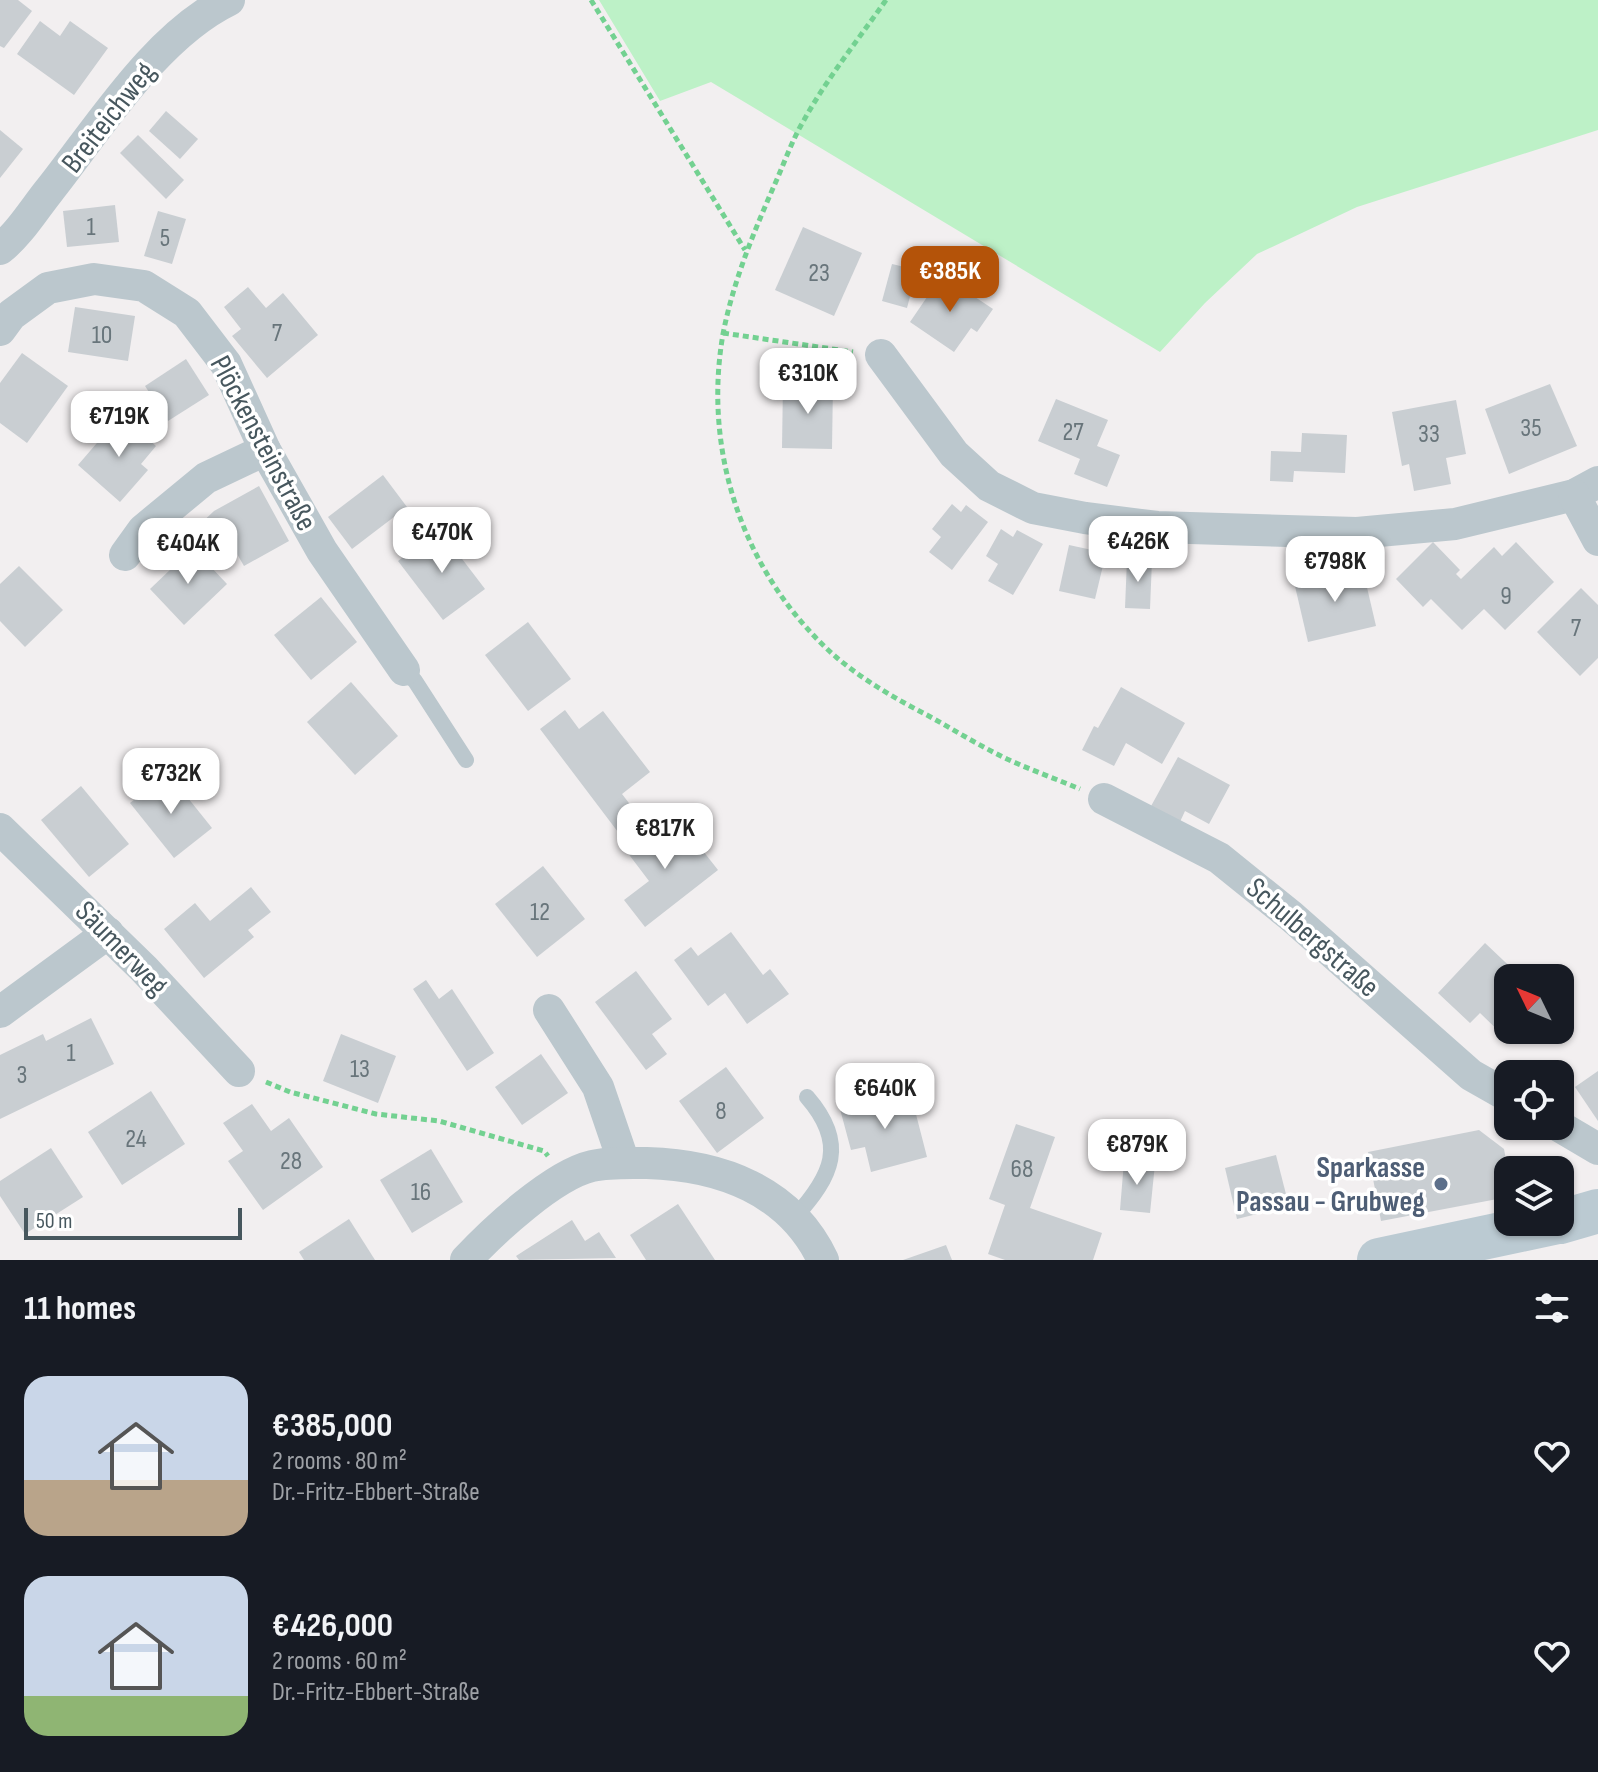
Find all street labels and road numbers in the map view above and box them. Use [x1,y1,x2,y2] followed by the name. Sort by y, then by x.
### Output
[54,55,163,180] street label: Breiteichweg
[202,350,324,537] street label: Plöckensteinstraße
[1239,870,1386,1005] street label: Schulbergstraße
[67,894,175,1004] street label: Säumerweg

